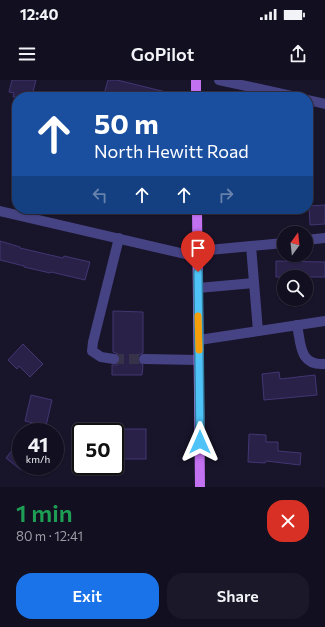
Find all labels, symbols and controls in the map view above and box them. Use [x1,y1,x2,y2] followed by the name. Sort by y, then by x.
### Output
[20,5,58,23] text: 12:40
[16,43,38,65] icon: menu
[131,43,194,65] text: GoPilot
[287,43,309,65] icon: share
[94,106,159,140] text: 50 m
[28,108,80,160] icon: ahead
[94,140,249,162] text: North Hewitt Road
[89,184,111,206] icon: left
[131,184,153,206] icon: ahead
[173,184,195,206] icon: ahead
[215,184,237,206] icon: right
[277,226,313,262] north arrow
[277,226,313,306] map controls
[181,231,215,272] pin
[187,237,209,259] icon: arrive
[277,270,313,306] button: search
[179,421,221,463] position arrow
[72,423,124,475] speed limit sign: 50
[28,432,48,456] text: 41
[26,453,50,465] text: km/h
[16,498,73,527] text: 1 min
[267,500,309,542] button: close
[16,528,83,544] text: 80 m · 12:41
[16,573,159,619] button: Exit
[167,573,309,619] button: Share

